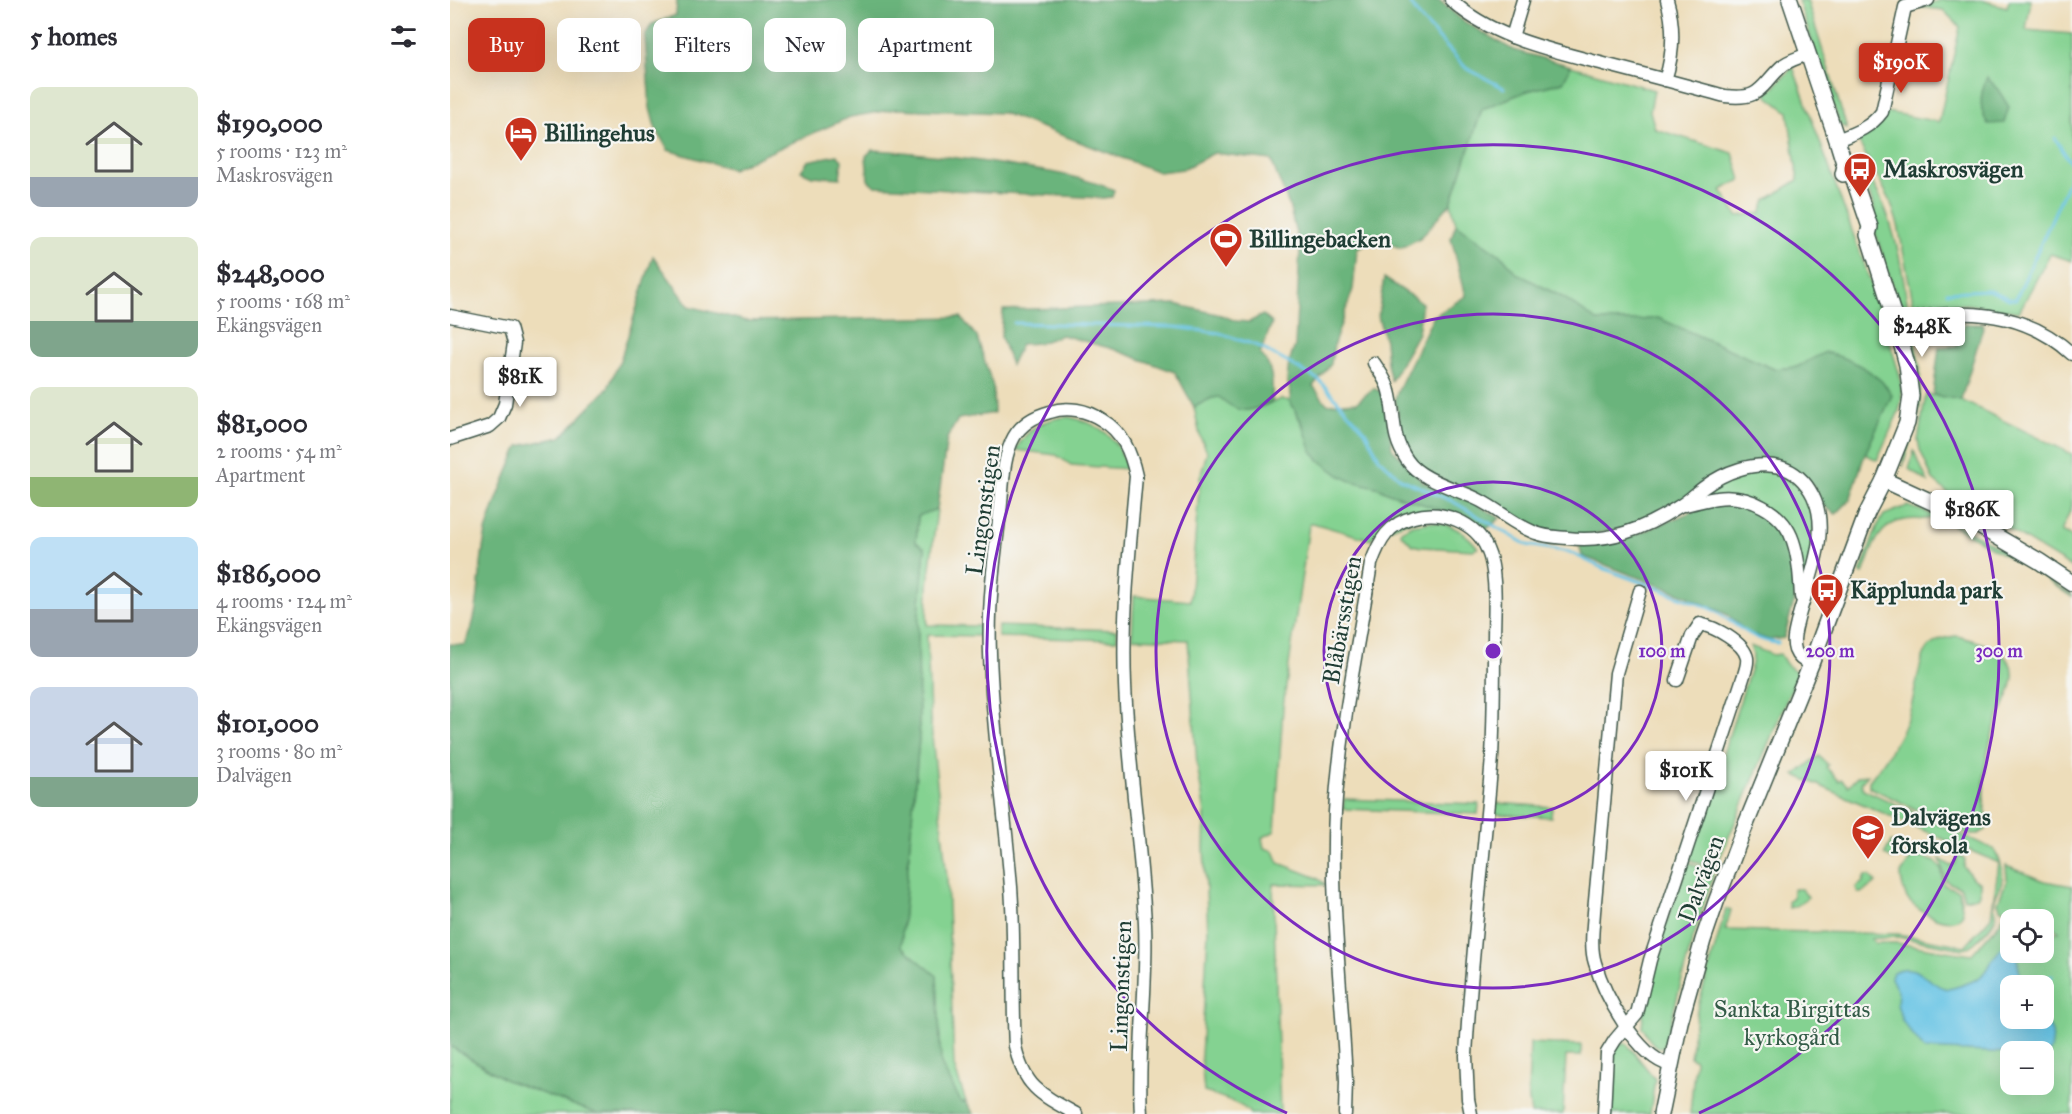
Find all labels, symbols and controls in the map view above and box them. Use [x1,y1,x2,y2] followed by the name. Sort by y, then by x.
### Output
[468,18,545,72] chip: Buy
[557,18,641,72] chip: Rent
[653,18,752,72] chip: Filters
[764,18,846,72] chip: New
[858,18,994,72] chip: Apartment
[30,20,117,52] text: 5 homes
[387,20,420,53] icon: filters
[1859,43,1943,94] pin: $190K
[1873,50,1929,74] text: $190K
[216,107,323,139] text: $190,000
[78,111,150,183] icon: home
[503,115,539,162] hotel icon: Billingehus
[544,118,655,148] place label: Billingehus
[216,139,347,163] text: 5 rooms · 123 m²
[1842,151,1878,198] bus stop icon: Maskrosvägen
[1883,154,2023,184] place label: Maskrosvägen
[216,163,333,187] text: Maskrosvägen
[1208,221,1244,268] sports icon: Billingebacken
[1249,224,1391,254] place label: Billingebacken
[216,257,325,289] text: $248,000
[78,261,150,333] icon: home
[216,289,350,313] text: 5 rooms · 168 m²
[1880,307,1964,358] pin: $248K
[216,313,322,337] text: Ekängsvägen
[1893,314,1951,338] text: $248K
[484,357,556,408] pin: $81K
[498,364,542,388] text: $81K
[216,407,308,439] text: $81,000
[78,411,150,483] icon: home
[216,439,342,463] text: 2 rooms · 54 m²
[959,443,1007,577] street label: Lingonstigen
[216,463,305,487] text: Apartment
[1930,490,2014,541] pin: $186K
[1945,497,1999,521] text: $186K
[1316,553,1368,687] street label: Blåbärsstigen
[216,557,321,589] text: $186,000
[78,561,150,633] icon: home
[1809,572,1845,619] bus stop icon: Käpplunda park
[1850,575,2003,605] place label: Käpplunda park
[216,589,352,613] text: 4 rooms · 124 m²
[216,613,322,637] text: Ekängsvägen
[1639,640,1686,662] text: 100 m
[1806,640,1855,662] text: 200 m
[1975,640,2023,663] text: 300 m
[1483,641,1503,661] centre of rings
[216,707,319,739] text: $101,000
[78,711,150,783] icon: home
[216,739,342,763] text: 3 rooms · 80 m²
[1644,751,1728,802] pin: $101K
[1659,758,1713,782] text: $101K
[216,763,292,787] text: Dalvägen
[1890,802,1991,860] place label: Dalvägens förskola
[1850,813,1886,860] school or university icon: Dalvägens förskola
[1671,831,1731,927] street label: Dalvägen
[2000,909,2054,1095] map controls
[2000,909,2054,963] button: locate
[1104,920,1138,1052] street label: Lingonstigen
[2000,975,2054,1029] button: +
[1714,994,1870,1052] park label: Sankta Birgittas kyrkogård
[2000,1041,2054,1095] button: −

